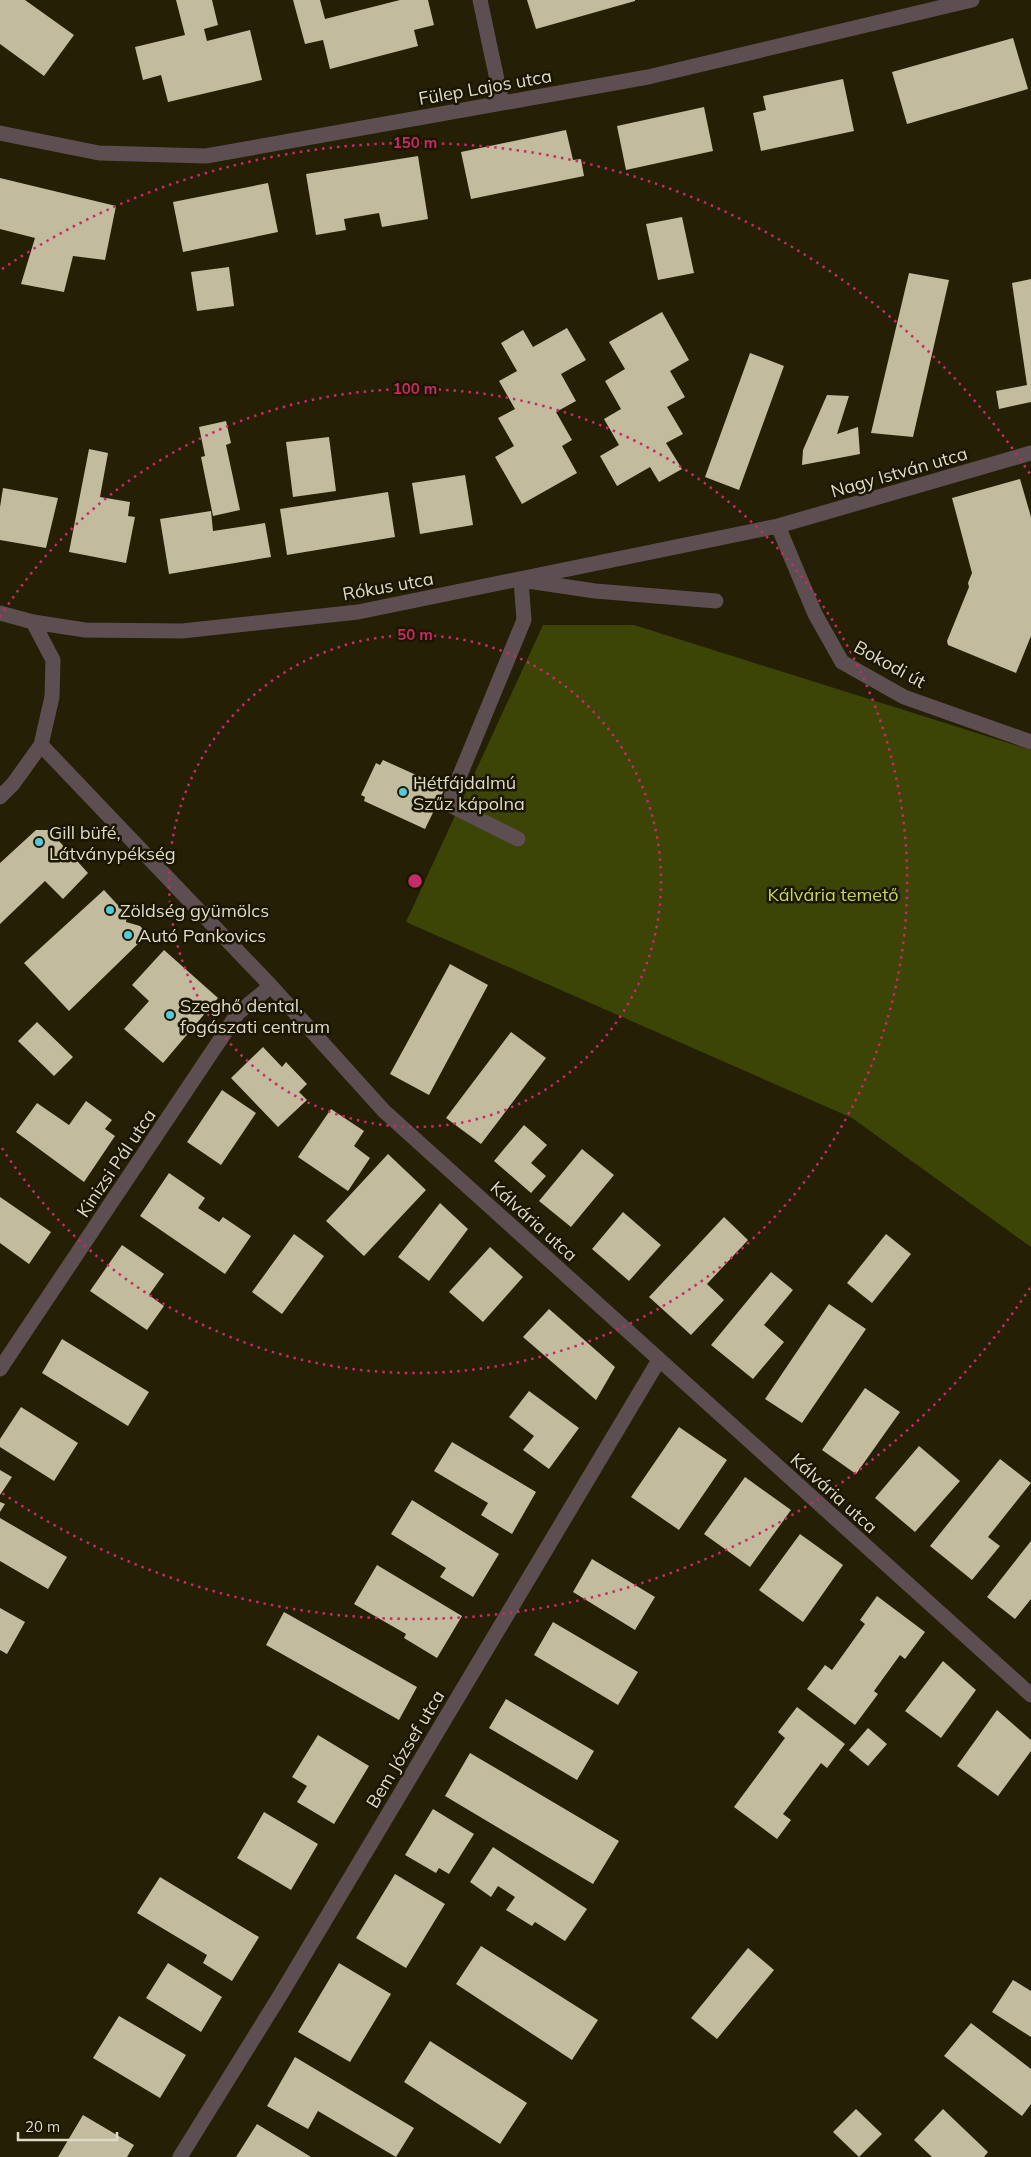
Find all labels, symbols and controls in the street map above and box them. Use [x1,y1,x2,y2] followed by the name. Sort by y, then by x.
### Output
[417,64,553,110] street label: Fülep Lajos utca
[393,133,437,152] text: 150 m
[393,379,437,398] text: 100 m
[828,441,970,503] street label: Nagy István utca
[341,567,435,605] street label: Rókus utca
[397,625,433,644] text: 50 m
[850,635,930,693] street label: Bokodi út
[413,771,525,815] place label: Hétfájdalmú Szűz kápolna
[397,786,409,798] marker: Hétfájdalmú Szűz kápolna
[49,821,176,865] place label: Gill büfé, Látványpékség
[33,836,45,848] marker: Gill büfé, Látványpékség
[406,872,424,890] centre of rings
[767,883,899,906] park label: Kálvária temető
[120,899,269,922] place label: Zöldség gyümölcs
[104,904,116,916] marker: Zöldség gyümölcs
[138,924,266,947] place label: Autó Pankovics
[122,929,134,941] marker: Autó Pankovics
[180,994,330,1038] place label: Szeghő dental, fogászati centrum
[164,1009,176,1021] marker: Szeghő dental, fogászati centrum
[71,1105,161,1221] street label: Kinizsi Pál utca
[486,1176,582,1266] street label: Kálvária utca
[786,1448,882,1538] street label: Kálvária utca
[361,1686,449,1812] street label: Bem József utca
[18,2110,116,2142] scale bar
[25,2117,60,2136] text: 20 m

